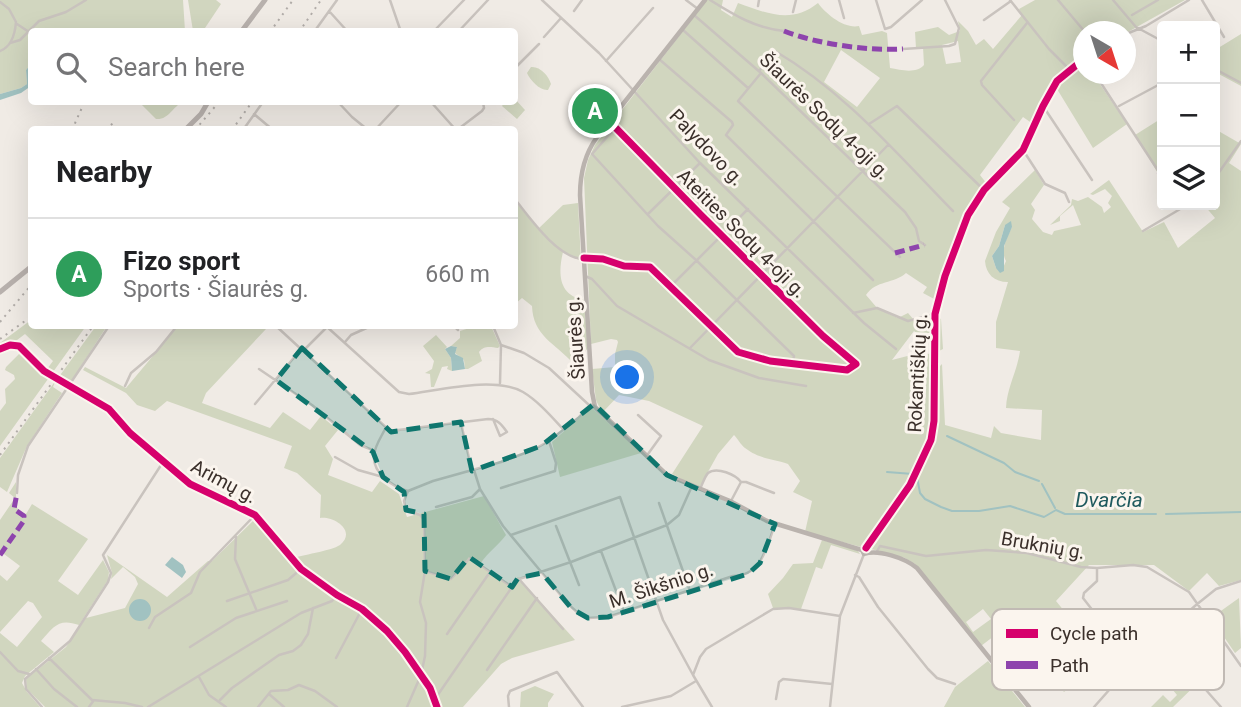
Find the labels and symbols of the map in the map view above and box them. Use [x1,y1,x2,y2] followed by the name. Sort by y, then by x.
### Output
[1073,21,1136,84] north arrow
[755,48,894,184] street label: Šiaurės Sodų 4-oji g.
[572,85,618,137] pin: A
[665,104,749,190] street label: Palydovo g.
[672,164,811,303] street label: Ateities Sodų 4-oji g.
[561,296,590,380] street label: Šiaurės g.
[903,313,932,433] street label: Rokantiškių g.
[610,360,644,394] your location
[187,455,261,508] street label: Arimų g.
[1075,488,1143,512] water label: Dvarčia
[999,527,1086,564] street label: Bruknių g.
[606,558,716,613] street label: M. Šikšnio g.
[992,609,1224,690] legend
[1050,622,1138,645] text: Cycle path
[1050,654,1089,677] text: Path

